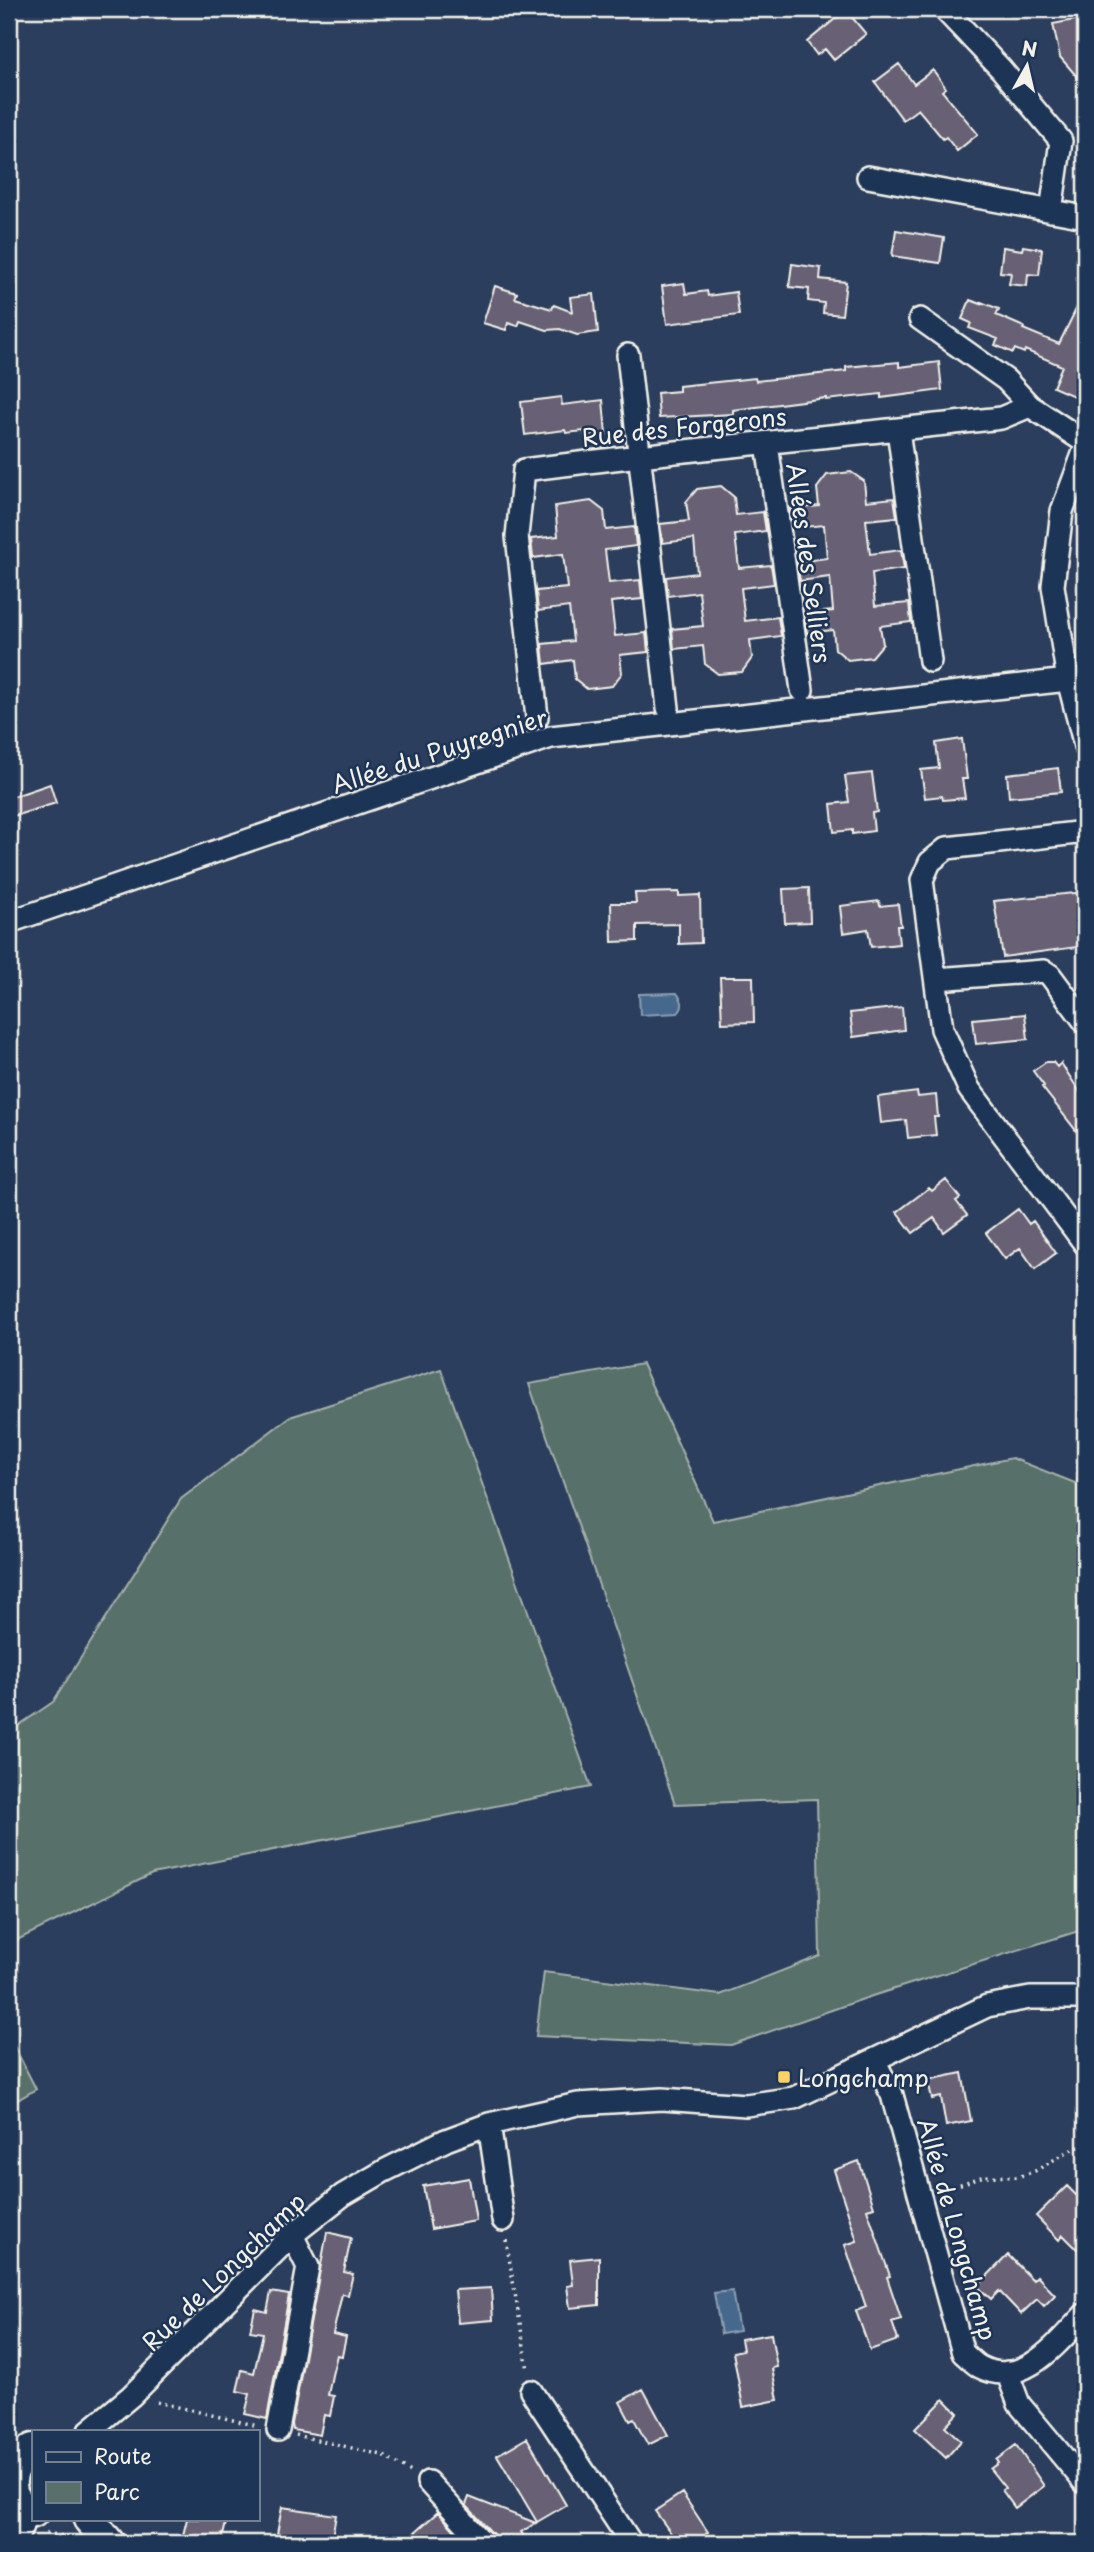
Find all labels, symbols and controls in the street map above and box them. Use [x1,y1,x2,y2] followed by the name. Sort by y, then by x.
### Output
[992,32,1062,102] north arrow
[1020,33,1039,63] text: N
[580,397,788,455] street label: Rue des Forgerons
[778,461,842,665] street label: Allées des Selliers
[326,698,552,802] street label: Allée du Puyregnier
[798,2059,929,2095] place label: Longchamp
[776,2069,792,2085] marker: Longchamp
[909,2114,1007,2344] street label: Allée de Longchamp
[133,2183,313,2359] street label: Rue de Longchamp
[32,2430,259,2520] legend
[94,2439,152,2471] text: Route
[94,2475,140,2507] text: Parc

